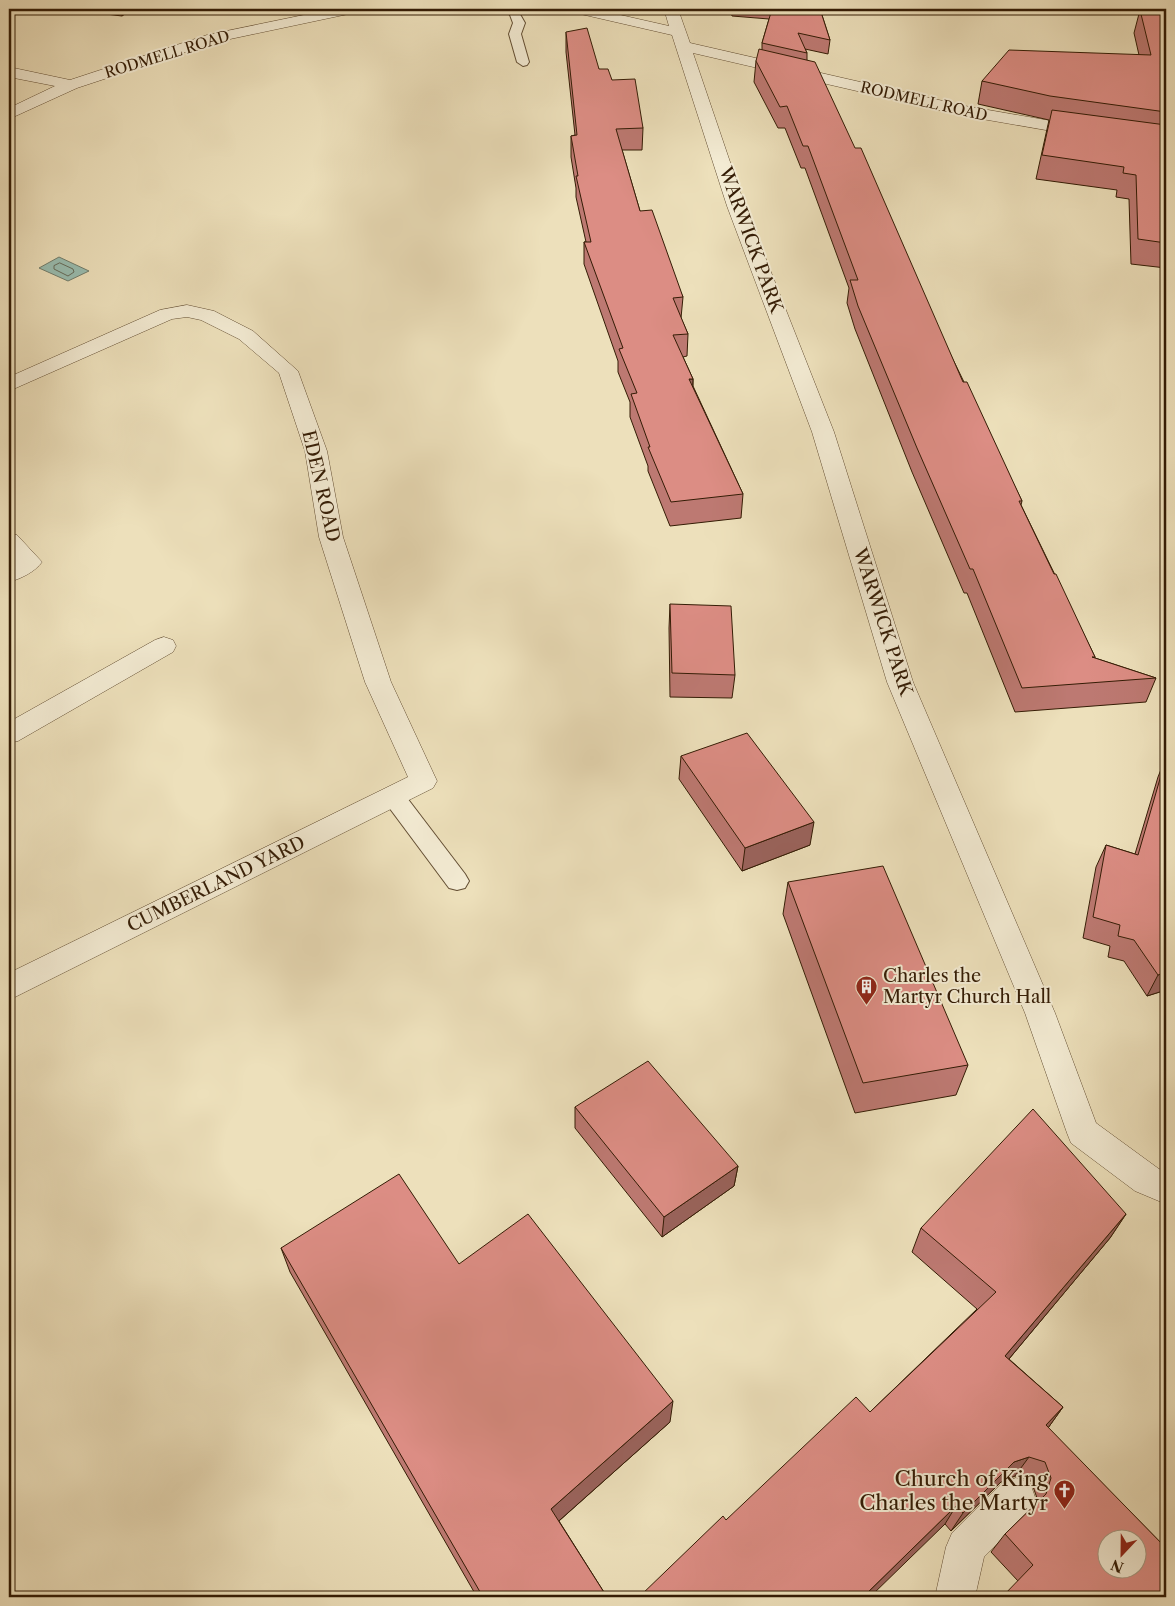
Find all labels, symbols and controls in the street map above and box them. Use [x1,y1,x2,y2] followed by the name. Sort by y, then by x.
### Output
[102,26,232,82] street label: RODMELL ROAD
[859,77,989,125] street label: RODMELL ROAD
[714,163,788,317] street label: WARWICK PARK
[297,428,345,544] street label: EDEN ROAD
[848,544,918,700] street label: WARWICK PARK
[123,831,309,937] street label: CUMBERLAND YARD
[883,965,1051,1008] place label: Charles the Martyr Church Hall
[855,974,879,1005] building icon: Charles the Martyr Church Hall
[859,1466,1049,1515] place label: Church of King Charles the Martyr
[1052,1478,1076,1509] church icon: Church of King Charles the Martyr
[1098,1528,1148,1578] north arrow
[1108,1555,1126,1577] text: N

